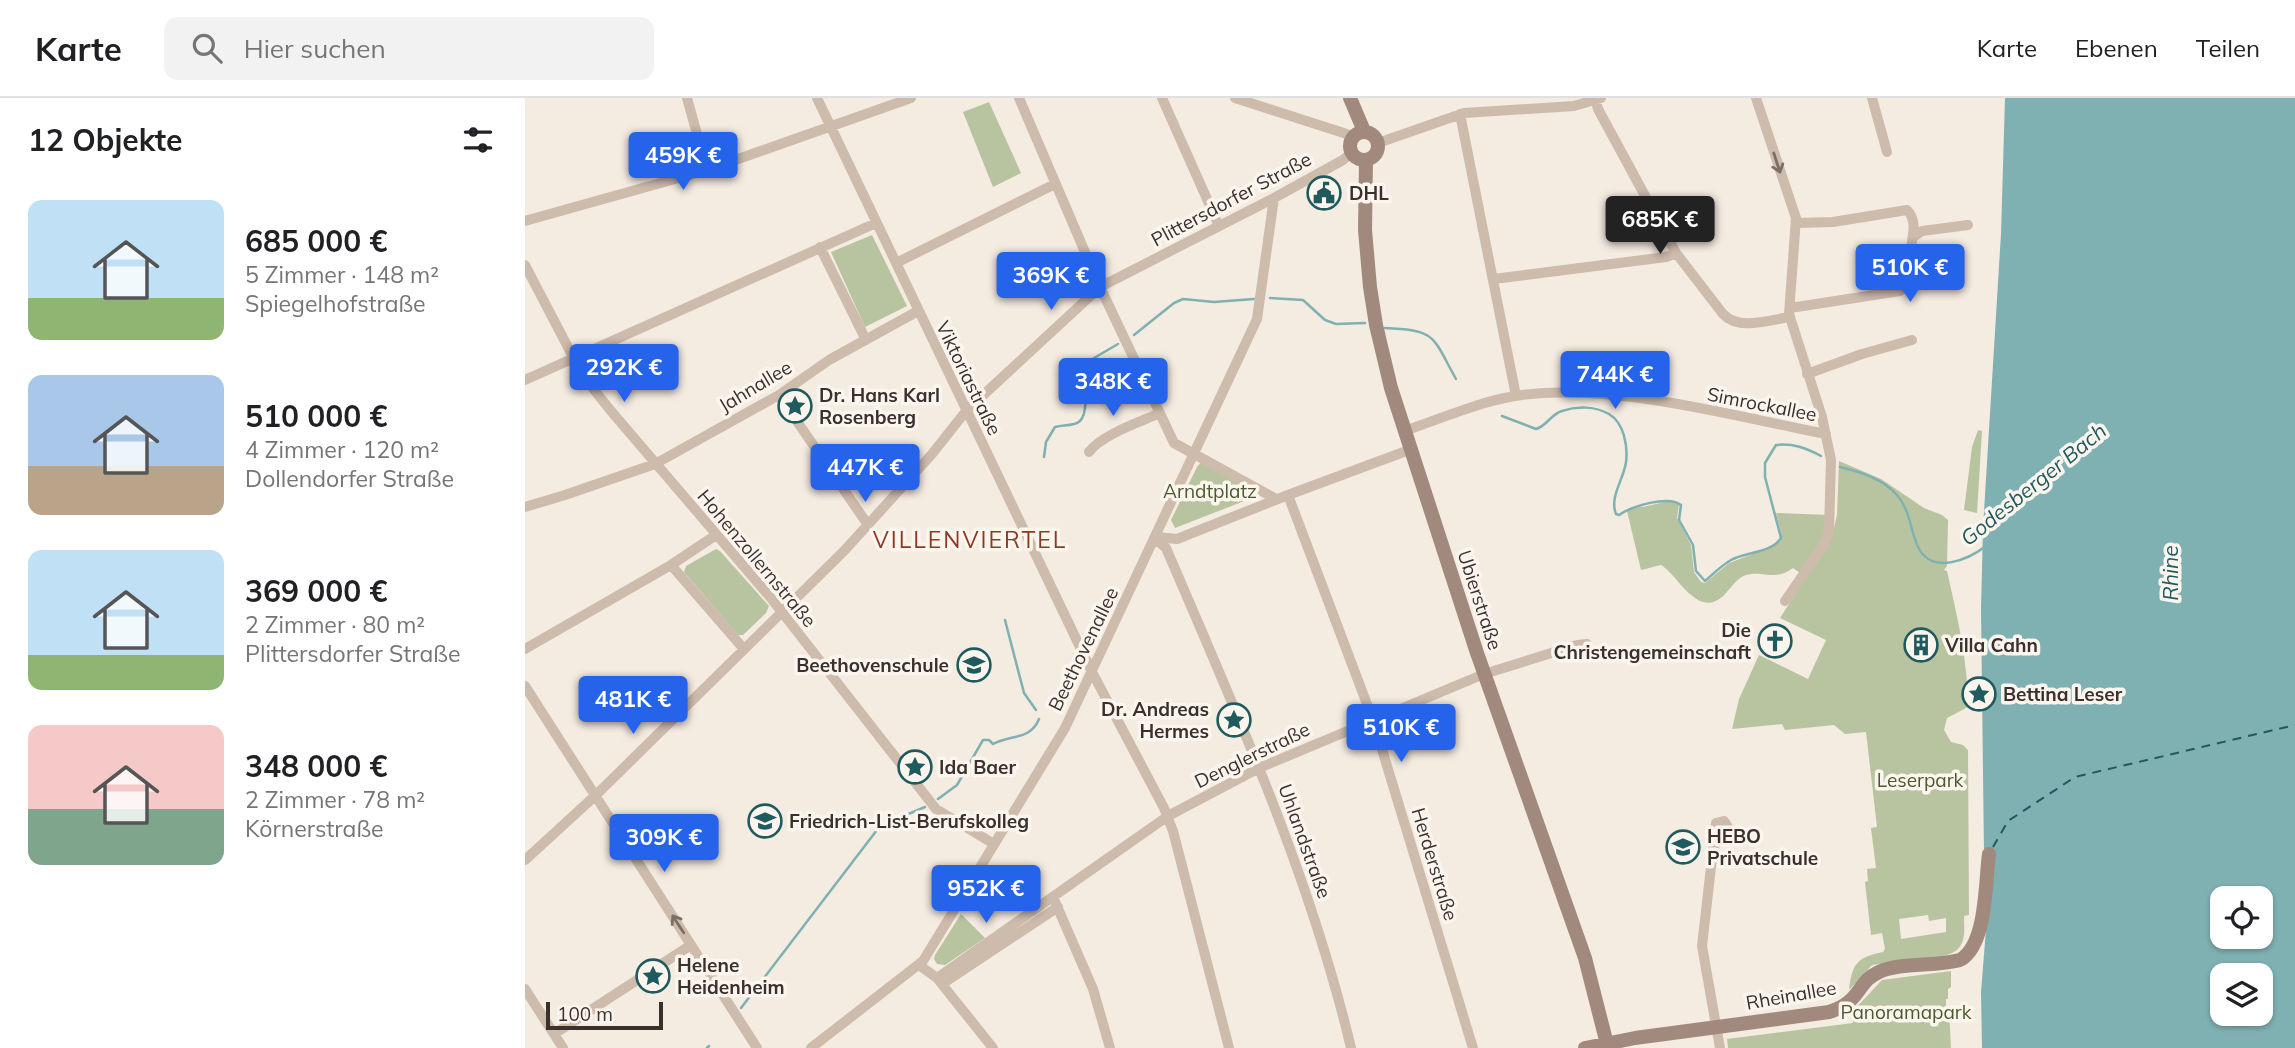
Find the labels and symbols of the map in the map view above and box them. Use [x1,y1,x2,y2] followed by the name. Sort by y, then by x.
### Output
[626,132,740,192] pin: 459K €
[1147,147,1315,251] street label: Plittersdorfer Straße
[1771,152,1784,174] one-way arrow
[1305,174,1343,212] public building icon: DHL
[1349,181,1389,205] place label: DHL
[1603,197,1717,256] pin: 685K €
[1853,244,1967,304] pin: 510K €
[994,252,1108,312] pin: 369K €
[931,317,1007,439] street label: Viktoriastraße
[567,344,681,404] pin: 292K €
[1558,352,1672,411] pin: 744K €
[714,355,796,417] street label: Jahnallee
[1056,358,1170,418] pin: 348K €
[1705,382,1819,426] street label: Simrockallee
[819,383,940,429] place label: Dr. Hans Karl Rosenberg
[776,387,814,425] place icon: Dr. Hans Karl Rosenberg
[1955,417,2111,551] water label: Godesberger Bach
[808,444,922,504] pin: 447K €
[1163,479,1257,503] park label: Arndtplatz
[692,484,822,632] street label: Hohenzollernstraße
[873,525,1067,554] district label: VILLENVIERTEL
[2157,545,2183,601] water label: Rhine
[1453,547,1507,653] street label: Ubierstraße
[1043,583,1123,715] street label: Beethovenallee
[1554,618,1751,664] place label: Die Christengemeinschaft
[1756,622,1794,660] church icon: Die Christengemeinschaft
[1902,626,1940,664] building icon: Villa Cahn
[1944,633,2038,657] place label: Villa Cahn
[955,646,993,684] school or university icon: Beethovenschule
[796,653,949,677] place label: Beethovenschule
[1960,675,1998,713] place icon: Bettina Leser
[576,676,690,736] pin: 481K €
[2003,682,2123,706] place label: Bettina Leser
[1101,697,1209,743] place label: Dr. Andreas Hermes
[1215,701,1253,739] place icon: Dr. Andreas Hermes
[1344,704,1458,764] pin: 510K €
[1190,717,1314,793] street label: Denglerstraße
[896,748,934,786] place icon: Ida Baer
[939,755,1016,779] place label: Ida Baer
[1877,768,1964,792] park label: Leserpark
[1273,780,1337,902] street label: Uhlandstraße
[746,802,784,840] school or university icon: Friedrich-List-Berufskolleg
[1406,805,1464,923] street label: Herderstraße
[789,809,1029,833] place label: Friedrich-List-Berufskolleg
[607,814,721,874] pin: 309K €
[1707,824,1818,870] place label: HEBO Privatschule
[1664,828,1702,866] school or university icon: HEBO Privatschule
[929,866,1043,925] pin: 952K €
[670,914,684,934] one-way arrow
[677,953,785,999] place label: Helene Heidenheim
[634,957,672,995] place icon: Helene Heidenheim
[1744,975,1838,1015] street label: Rheinallee
[546,999,663,1031] scale bar
[1840,1000,1972,1024] park label: Panoramapark

